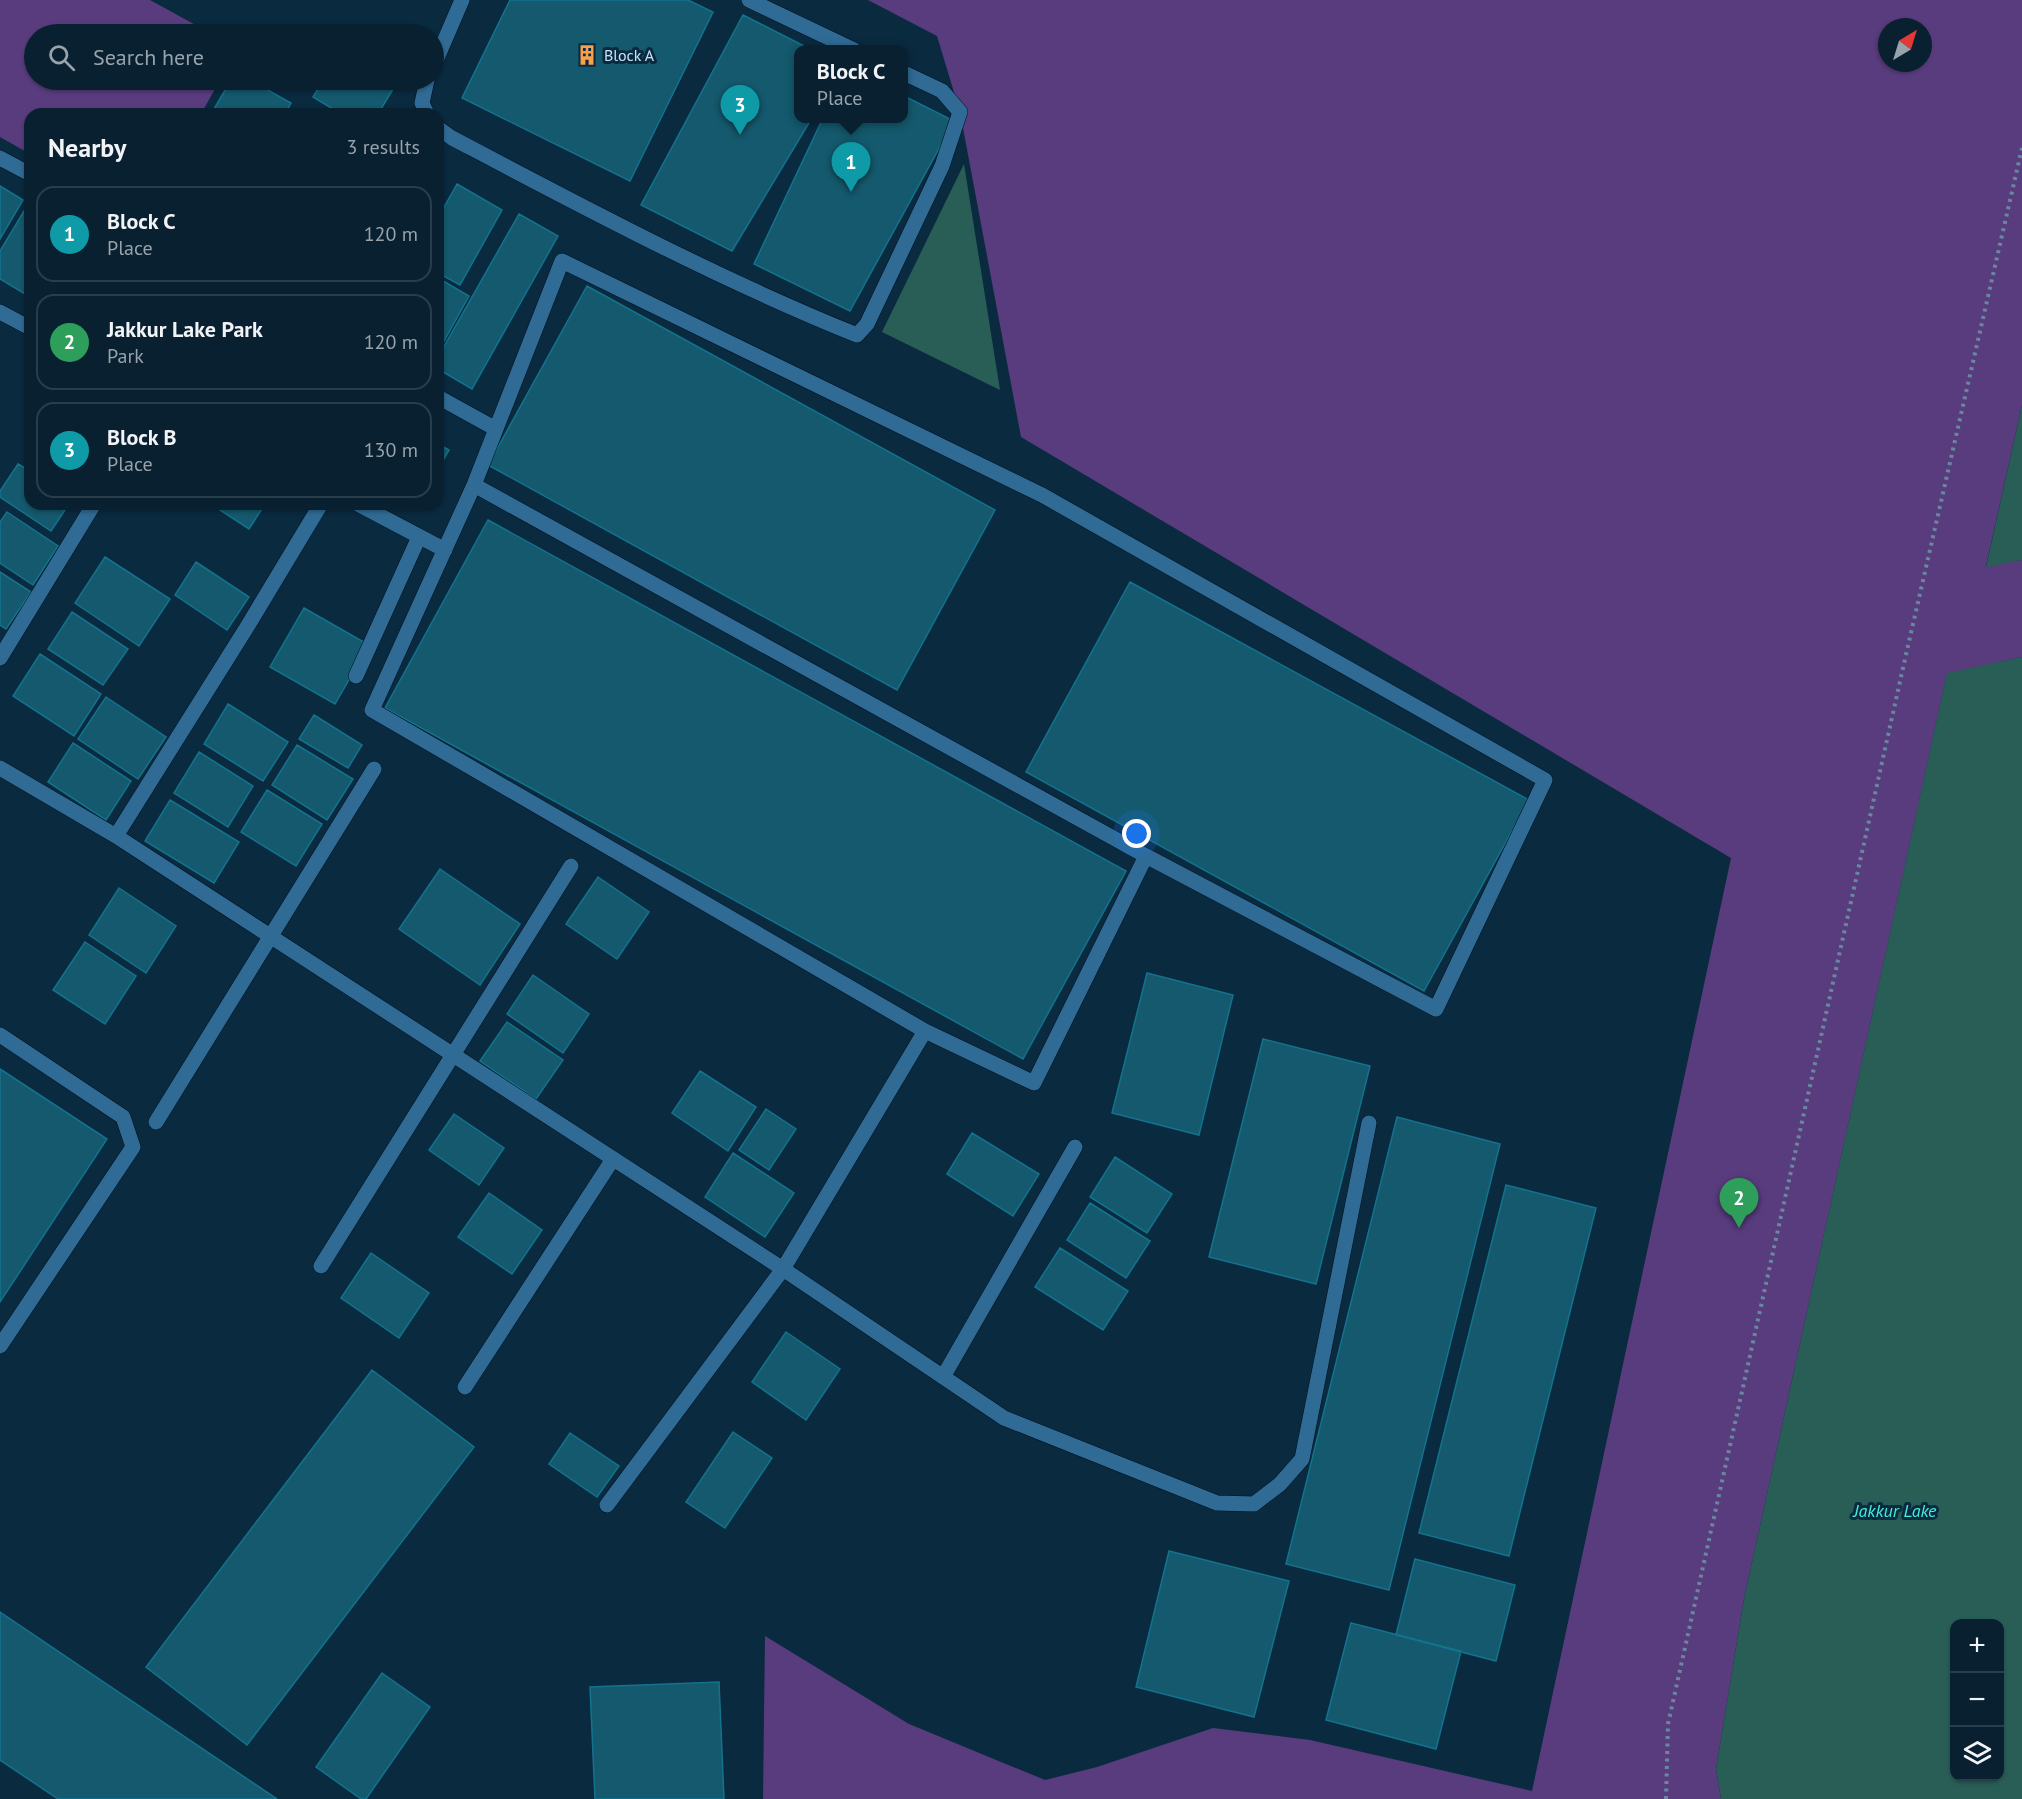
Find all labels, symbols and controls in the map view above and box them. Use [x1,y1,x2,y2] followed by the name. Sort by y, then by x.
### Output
[1878,18,1932,72] north arrow
[24,24,444,90] search box
[45,41,78,74] icon: search
[93,43,204,71] text: Search here
[575,43,599,67] building icon: Block A
[604,45,655,65] place label: Block A
[794,45,908,123] popup
[817,57,885,85] text: Block C
[817,85,862,111] text: Place
[720,86,760,135] pin: 3
[48,131,126,164] text: Nearby
[347,134,420,160] text: 3 results
[832,142,870,192] pin: 1
[107,207,176,235] text: Block C
[64,221,75,247] text: 1
[364,221,418,247] text: 120 m
[107,235,153,261] text: Place
[107,315,263,343] text: Jakkur Lake Park
[64,329,75,355] text: 2
[364,329,418,355] text: 120 m
[107,343,144,369] text: Park
[107,423,177,451] text: Block B
[64,437,75,463] text: 3
[364,437,418,463] text: 130 m
[107,451,153,477] text: Place
[1122,819,1151,848] your location
[1720,1178,1758,1228] pin: 2
[1852,1499,1937,1522] water label: Jakkur Lake
[1950,1619,2004,1781] map controls
[1950,1619,2004,1673] button: +
[1950,1673,2004,1727] button: −
[1950,1727,2004,1781] button: layers

